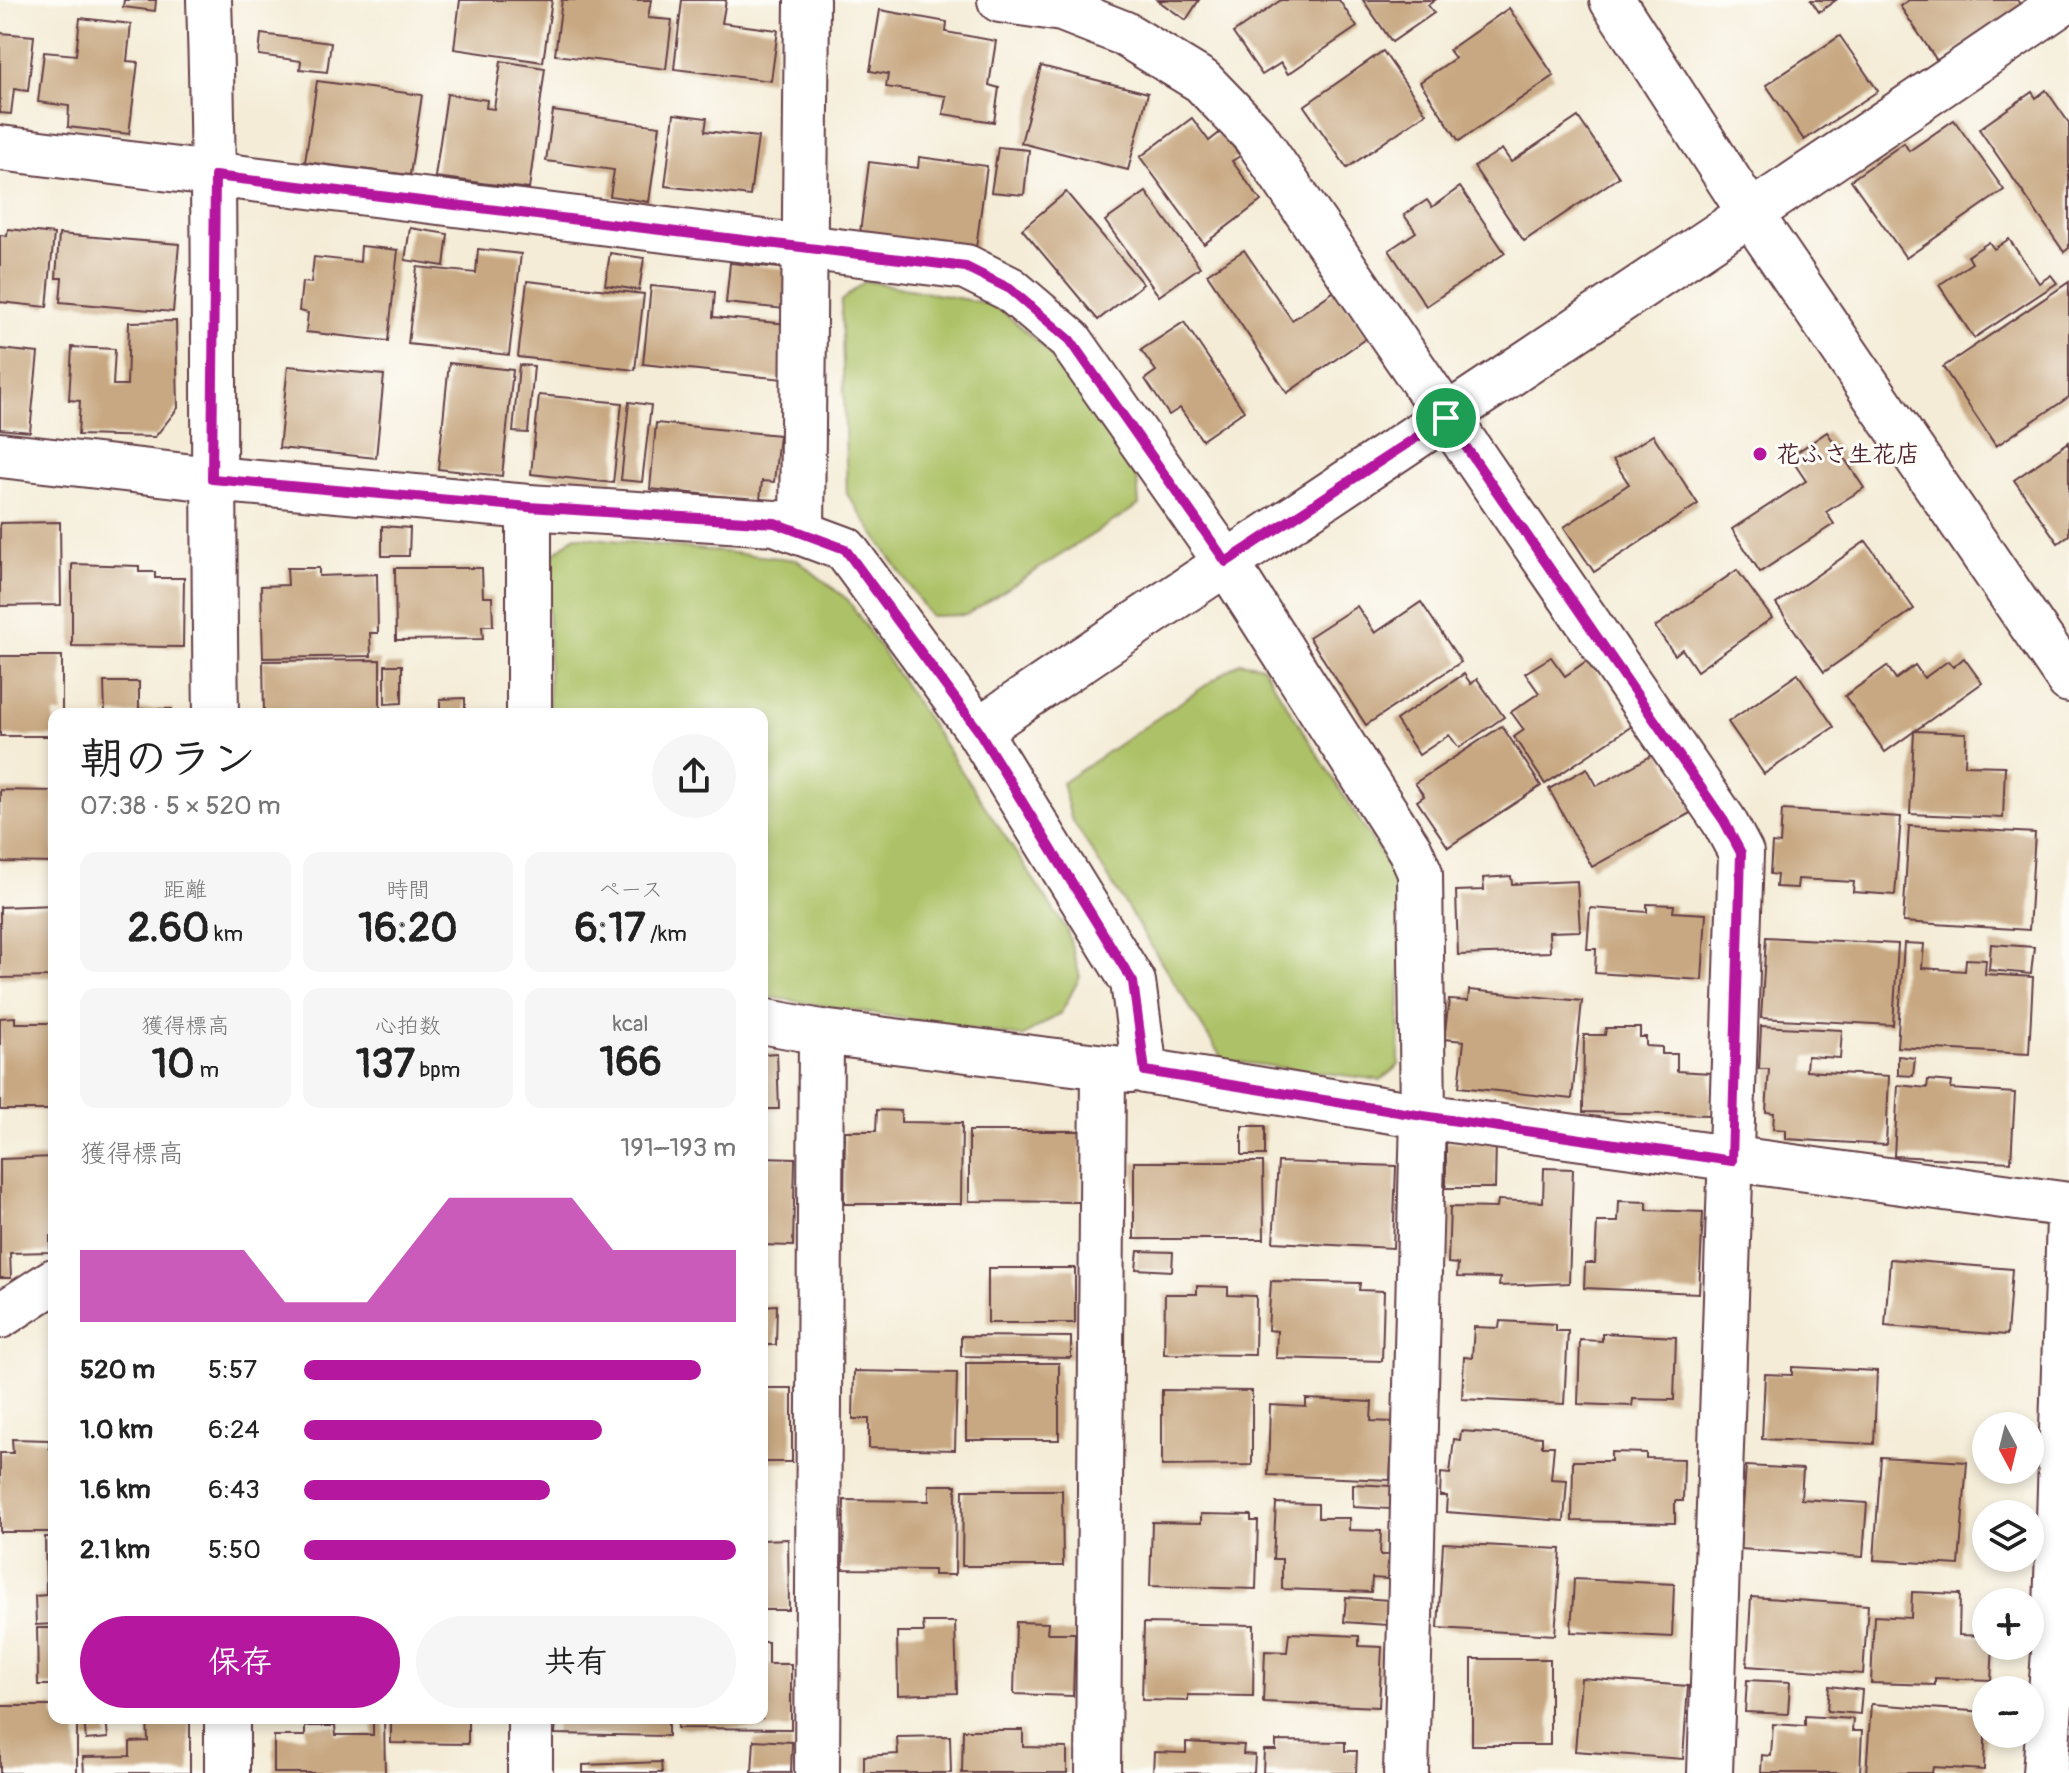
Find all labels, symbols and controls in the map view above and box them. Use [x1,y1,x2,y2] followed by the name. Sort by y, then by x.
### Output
[1412,384,1480,452] pin
[1424,396,1468,440] icon: arrive
[1776,440,1920,469] place label: 花ふさ生花店
[1751,445,1769,463] marker: 花ふさ生花店
[80,732,256,787] text: 朝のラン
[652,734,736,818] button: share
[80,790,281,822] text: 07:38 · 5 × 520 m
[163,876,207,904] text: 距離
[386,876,430,904] text: 時間
[598,876,663,904] text: ペース
[128,904,209,953] text: 2.60
[358,904,458,953] text: 16:20
[575,904,645,953] text: 6:17
[209,920,243,948] text: km
[645,920,687,948] text: /km
[613,1010,649,1038] text: kcal
[141,1012,229,1040] text: 獲得標高
[375,1012,441,1040] text: 心拍数
[600,1038,662,1087] text: 166
[152,1040,195,1089] text: 10
[356,1040,415,1089] text: 137
[195,1056,219,1084] text: m
[415,1056,460,1084] text: bpm
[620,1132,736,1164] text: 191–193 m
[80,1138,184,1170] text: 獲得標高
[80,1354,155,1386] text: 520 m
[208,1354,257,1386] text: 5:57
[1972,1412,2044,1484] north arrow
[1972,1412,2044,1748] map controls
[80,1414,153,1446] text: 1.0 km
[208,1414,260,1446] text: 6:24
[80,1474,151,1506] text: 1.6 km
[208,1474,260,1506] text: 6:43
[1972,1500,2044,1572] button: layers
[80,1534,150,1566] text: 2.1 km
[208,1534,261,1566] text: 5:50
[1972,1588,2044,1660] button: +
[80,1616,400,1708] button: 保存
[416,1616,736,1708] button: 共有
[1972,1676,2044,1748] button: −

